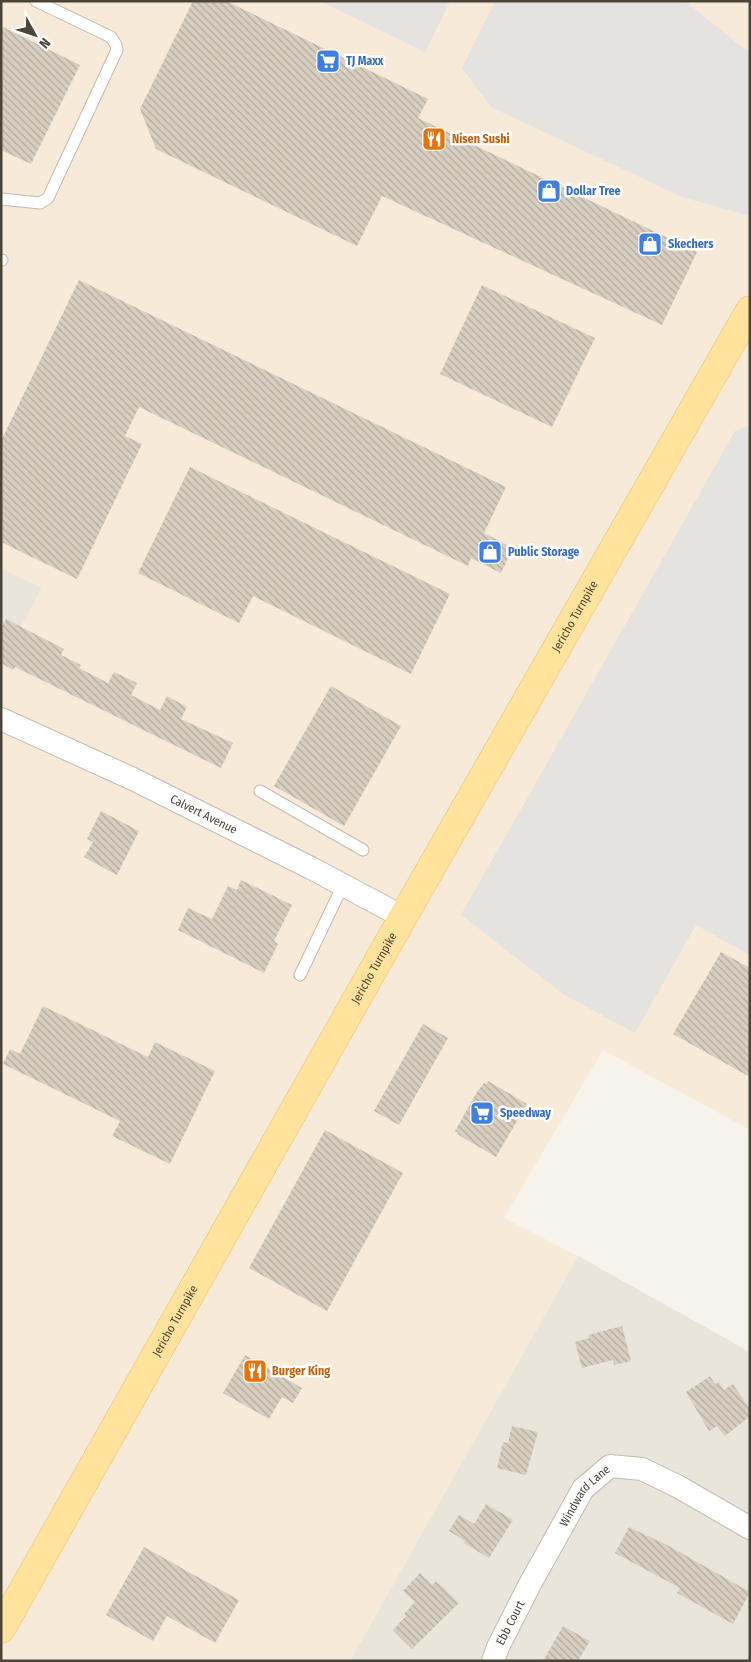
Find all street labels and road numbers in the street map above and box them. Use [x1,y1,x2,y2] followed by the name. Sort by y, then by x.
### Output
[549,578,601,654] street label: Jericho Turnpike
[168,792,240,837] street label: Calvert Avenue
[348,930,400,1006] street label: Jericho Turnpike
[149,1283,201,1359] street label: Jericho Turnpike
[557,1462,613,1529] street label: Windward Lane
[493,1598,527,1647] street label: Ebb Court

